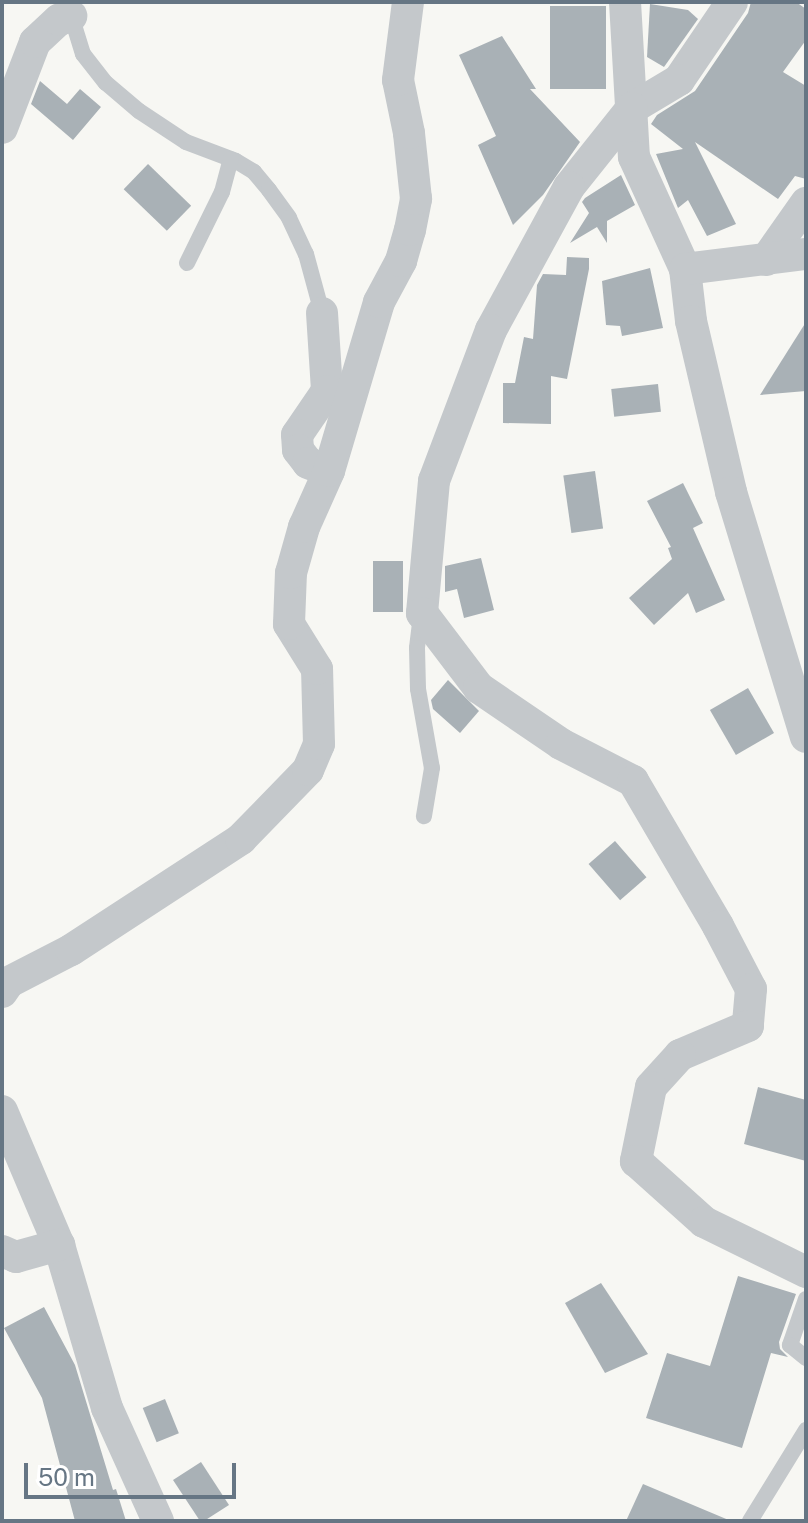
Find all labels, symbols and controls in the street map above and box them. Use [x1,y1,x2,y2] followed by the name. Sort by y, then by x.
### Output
[28,1447,240,1497] scale bar
[38,1463,95,1491] text: 50 m

